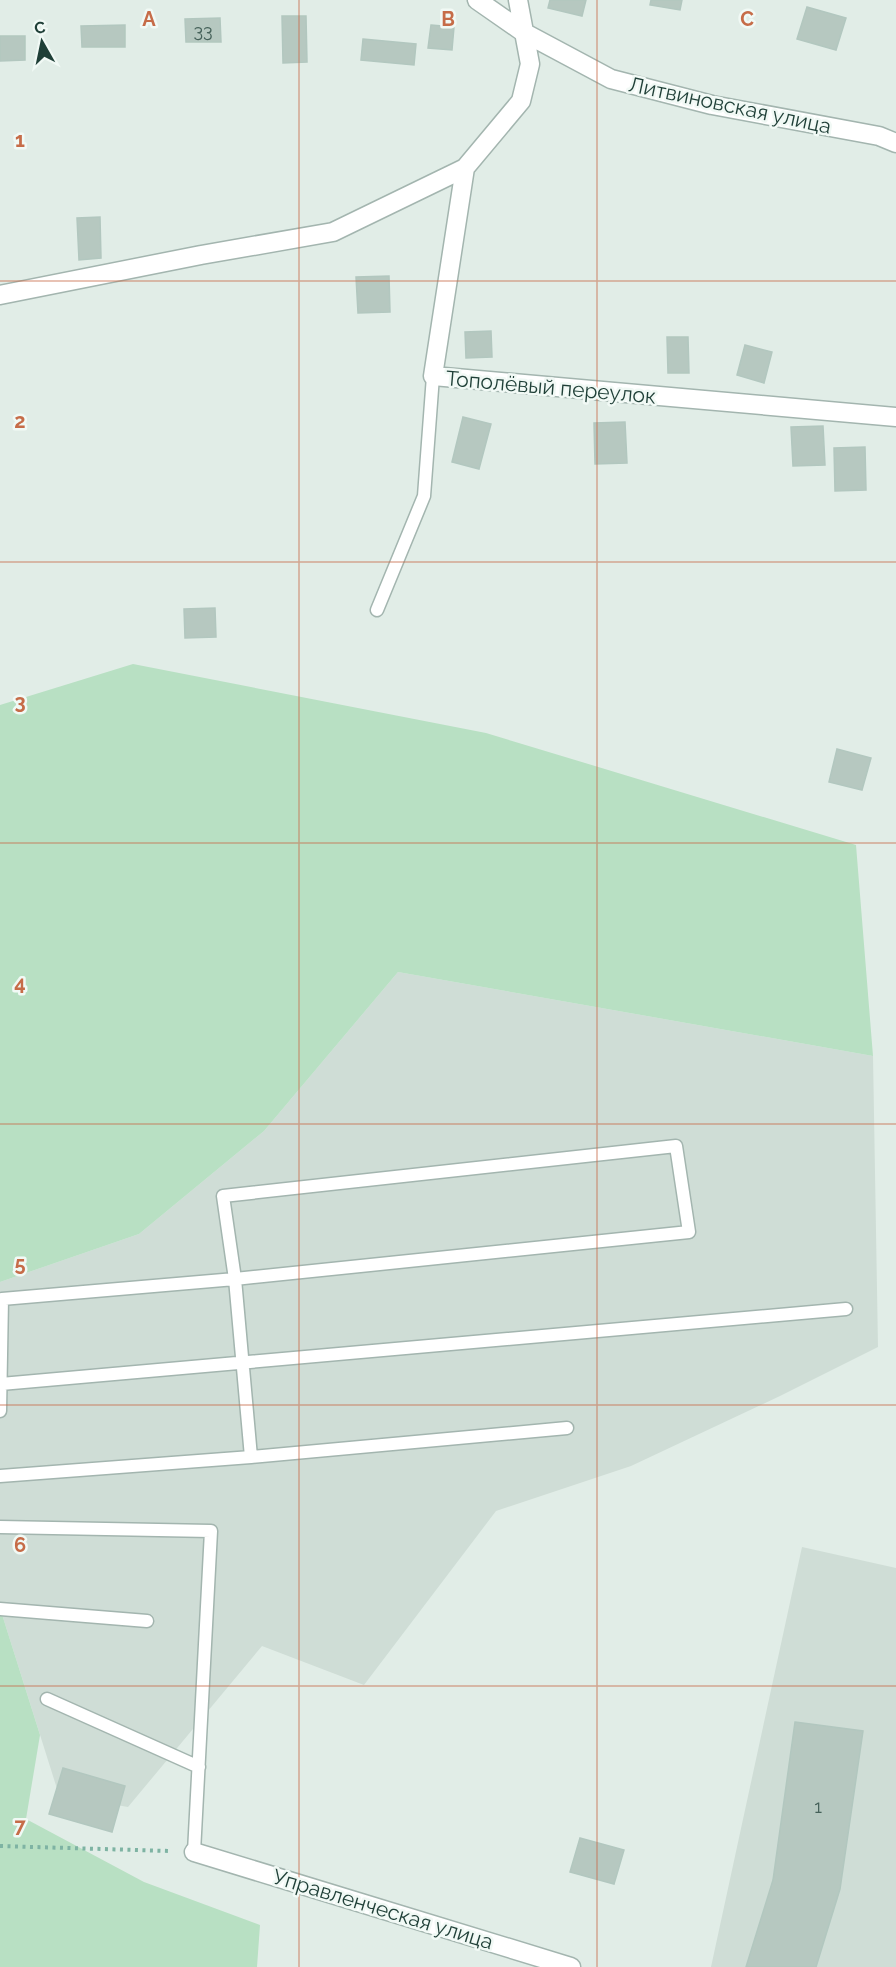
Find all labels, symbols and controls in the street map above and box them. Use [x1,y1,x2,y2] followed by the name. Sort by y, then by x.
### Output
[142,7,156,31] text: A
[441,7,455,31] text: B
[740,7,754,31] text: C
[12,12,72,72] north arrow
[33,17,47,38] text: С
[193,20,213,41] house number: 33
[626,71,834,139] street label: Литвиновская улица
[15,128,25,152] text: 1
[445,365,657,409] street label: Тополёвый переулок
[14,409,26,433] text: 2
[14,690,26,714] text: 3
[14,971,26,995] text: 4
[14,1252,26,1276] text: 5
[14,1533,26,1557] text: 6
[814,1796,822,1817] house number: 1
[14,1814,26,1838] text: 7
[270,1864,496,1954] street label: Управленческая улица

